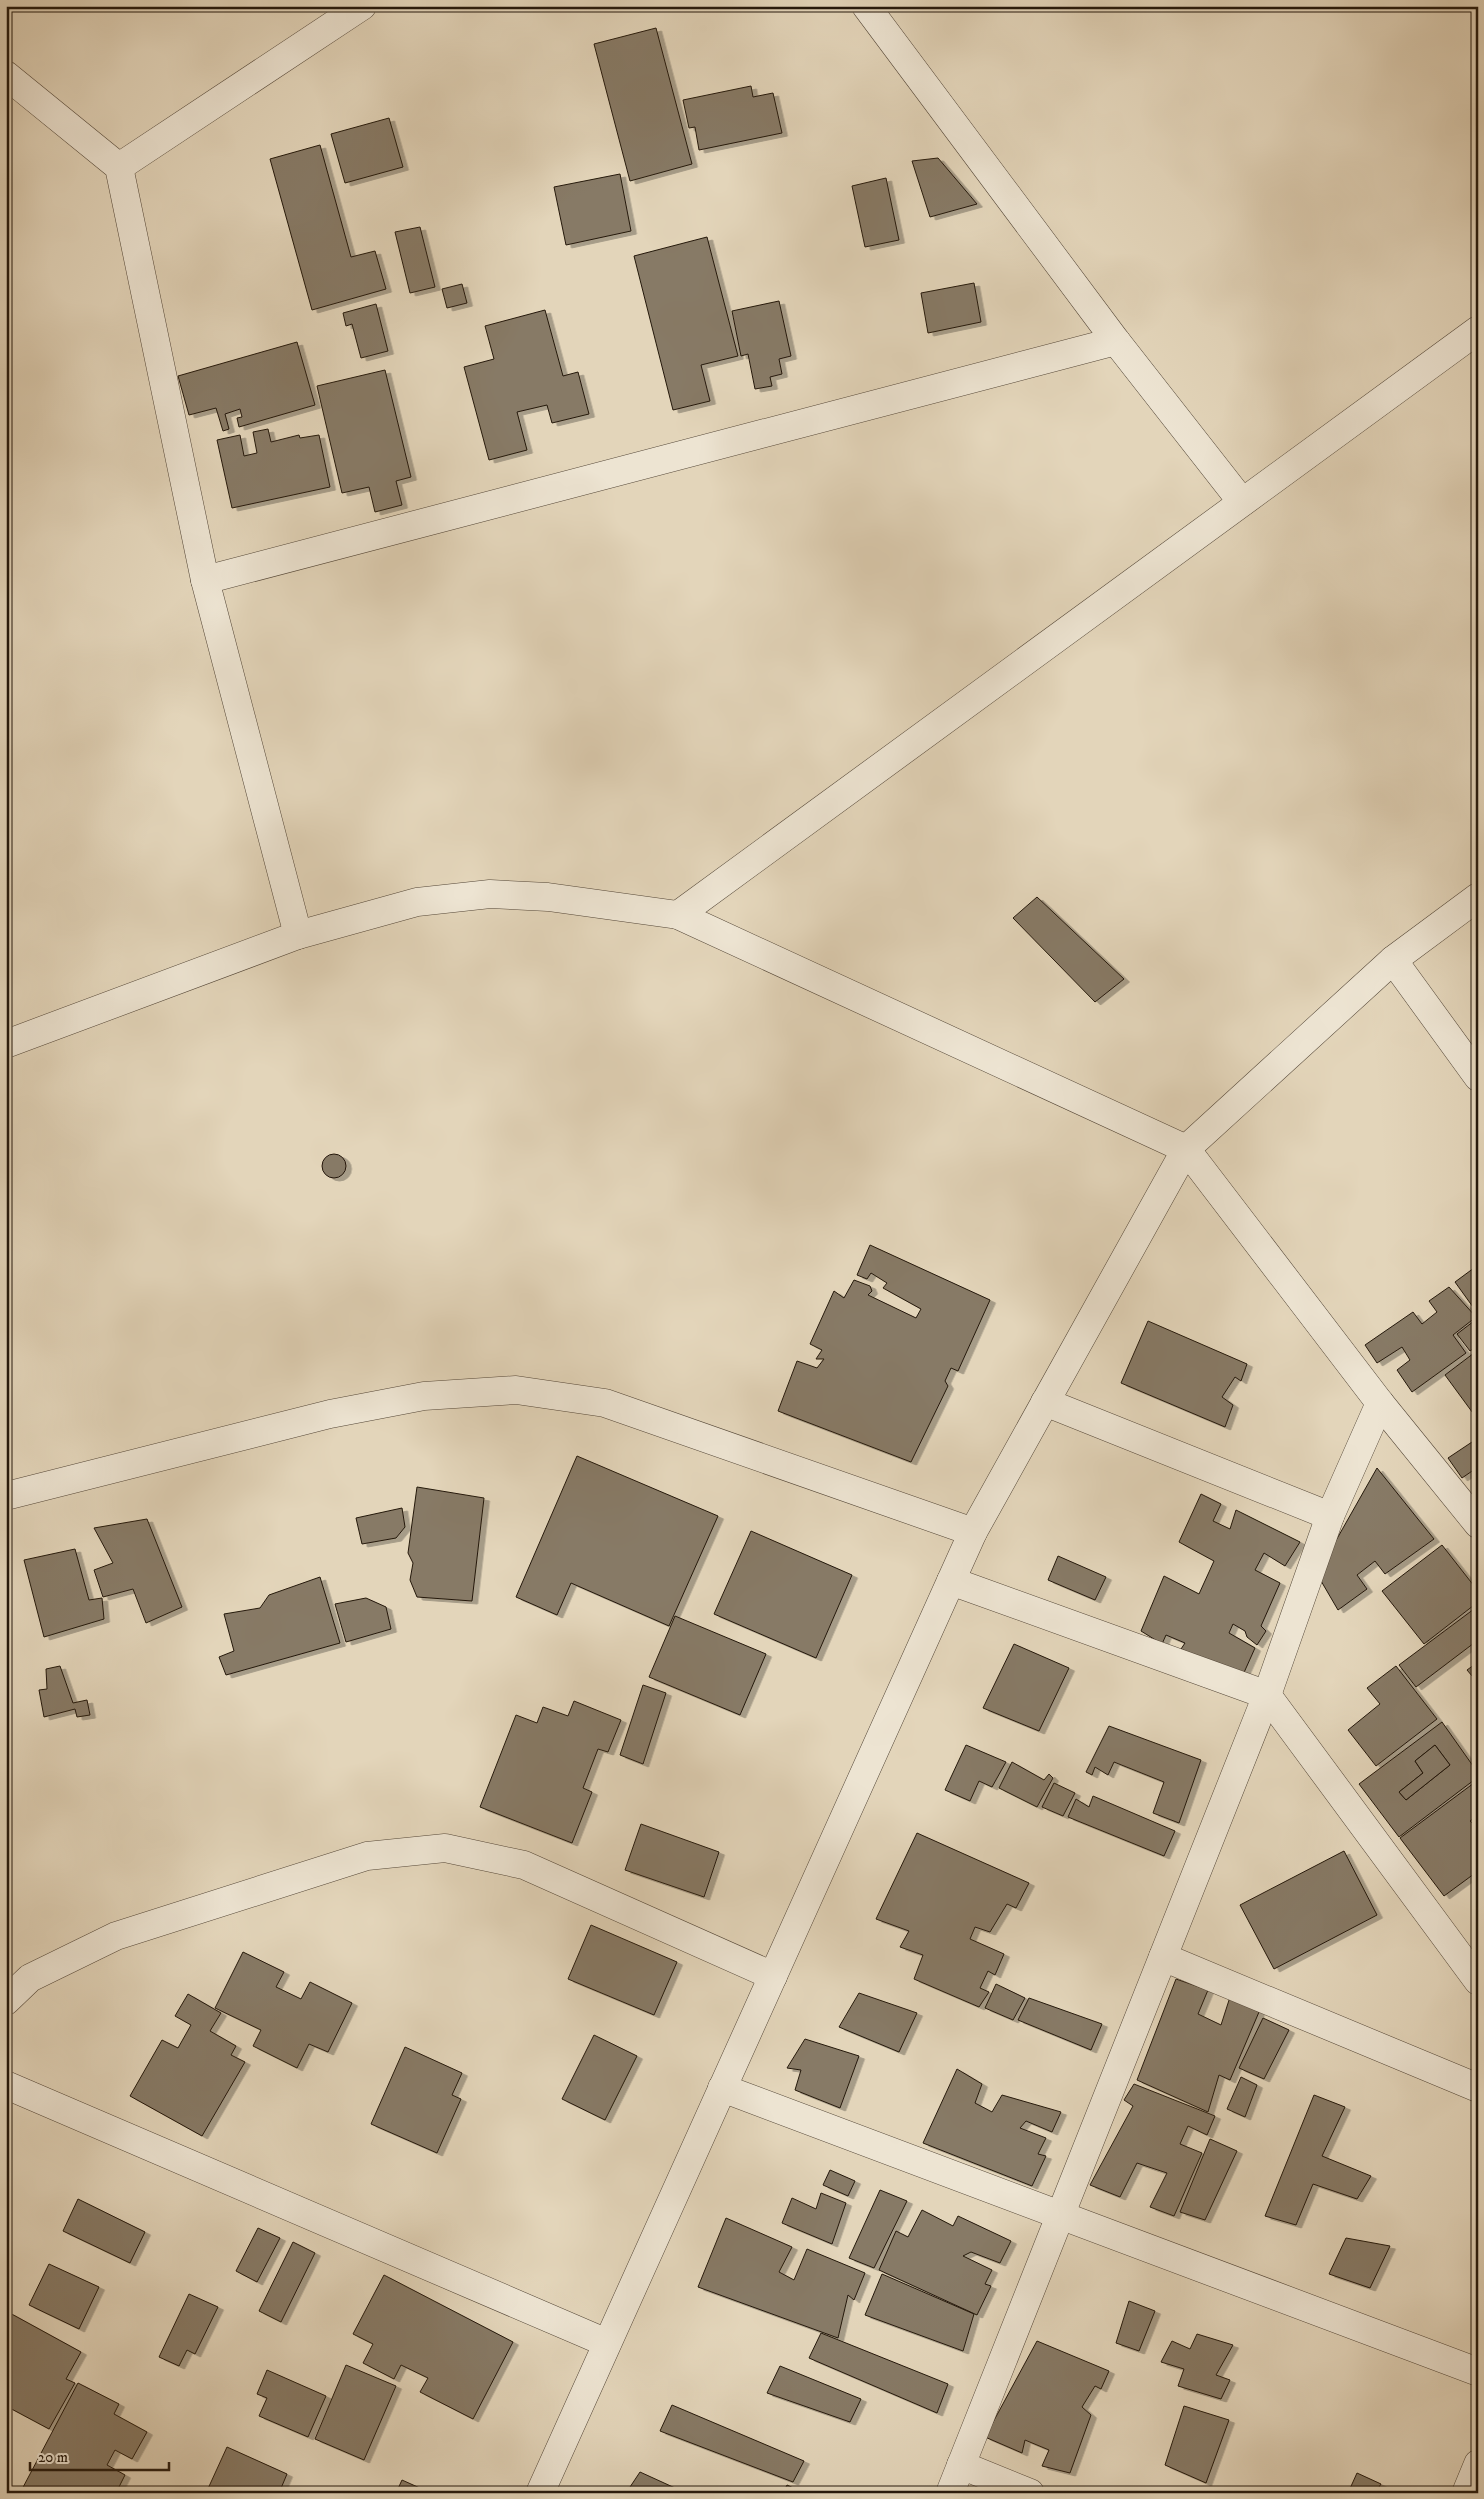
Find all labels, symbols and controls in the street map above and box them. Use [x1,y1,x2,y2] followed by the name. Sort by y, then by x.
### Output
[30,2439,169,2471] scale bar
[38,2448,68,2467] text: 20 m

